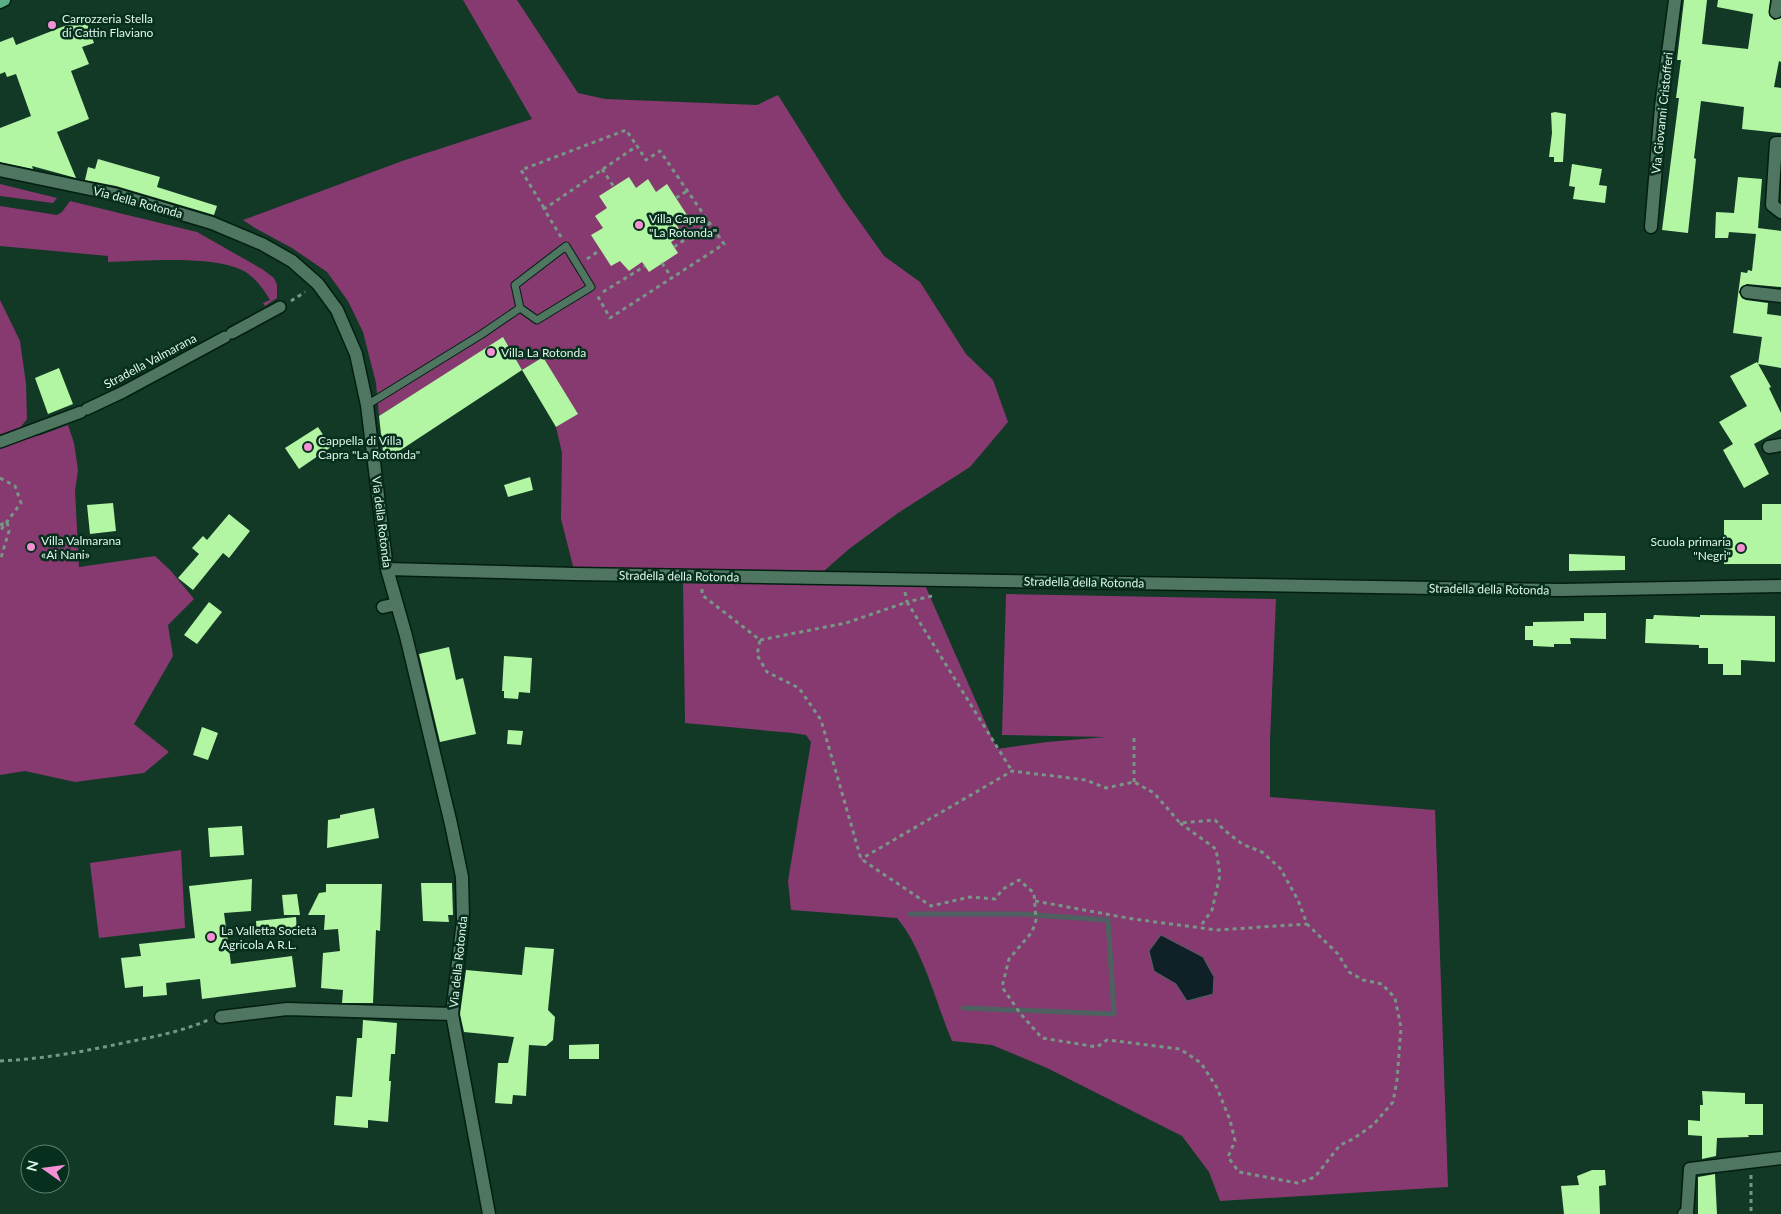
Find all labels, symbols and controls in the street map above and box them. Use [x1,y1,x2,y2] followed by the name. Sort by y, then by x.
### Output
[62,11,154,40] place label: Carrozzeria Stella di Cattin Flaviano
[46,19,58,31] marker: Carrozzeria Stella di Cattin Flaviano
[1648,51,1676,175] street label: Via Giovanni Cristofferi
[92,183,184,221] street label: Via della Rotonda
[649,211,717,240] place label: Villa Capra "La Rotonda"
[633,219,645,231] marker: Villa Capra "La Rotonda"
[101,330,199,392] street label: Stradella Valmarana
[501,345,586,360] place label: Villa La Rotonda
[485,346,497,358] marker: Villa La Rotonda
[318,433,420,462] place label: Cappella di Villa Capra "La Rotonda"
[302,441,314,453] marker: Cappella di Villa Capra "La Rotonda"
[369,475,395,569] street label: Via della Rotonda
[41,533,121,562] place label: Villa Valmarana «Ai Nani»
[1650,534,1731,563] place label: Scuola primaria "Negri"
[25,541,37,553] marker: Villa Valmarana «Ai Nani»
[1735,542,1747,554] marker: Scuola primaria "Negri"
[619,567,739,585] street label: Stradella della Rotonda
[1024,573,1144,591] street label: Stradella della Rotonda
[1429,580,1549,598] street label: Stradella della Rotonda
[446,915,470,1009] street label: Via della Rotonda
[221,923,317,952] place label: La Valletta Società Agricola A R.L.
[205,931,217,943] marker: La Valletta Società Agricola A R.L.
[20,1144,70,1194] north arrow
[22,1158,41,1173] text: N

